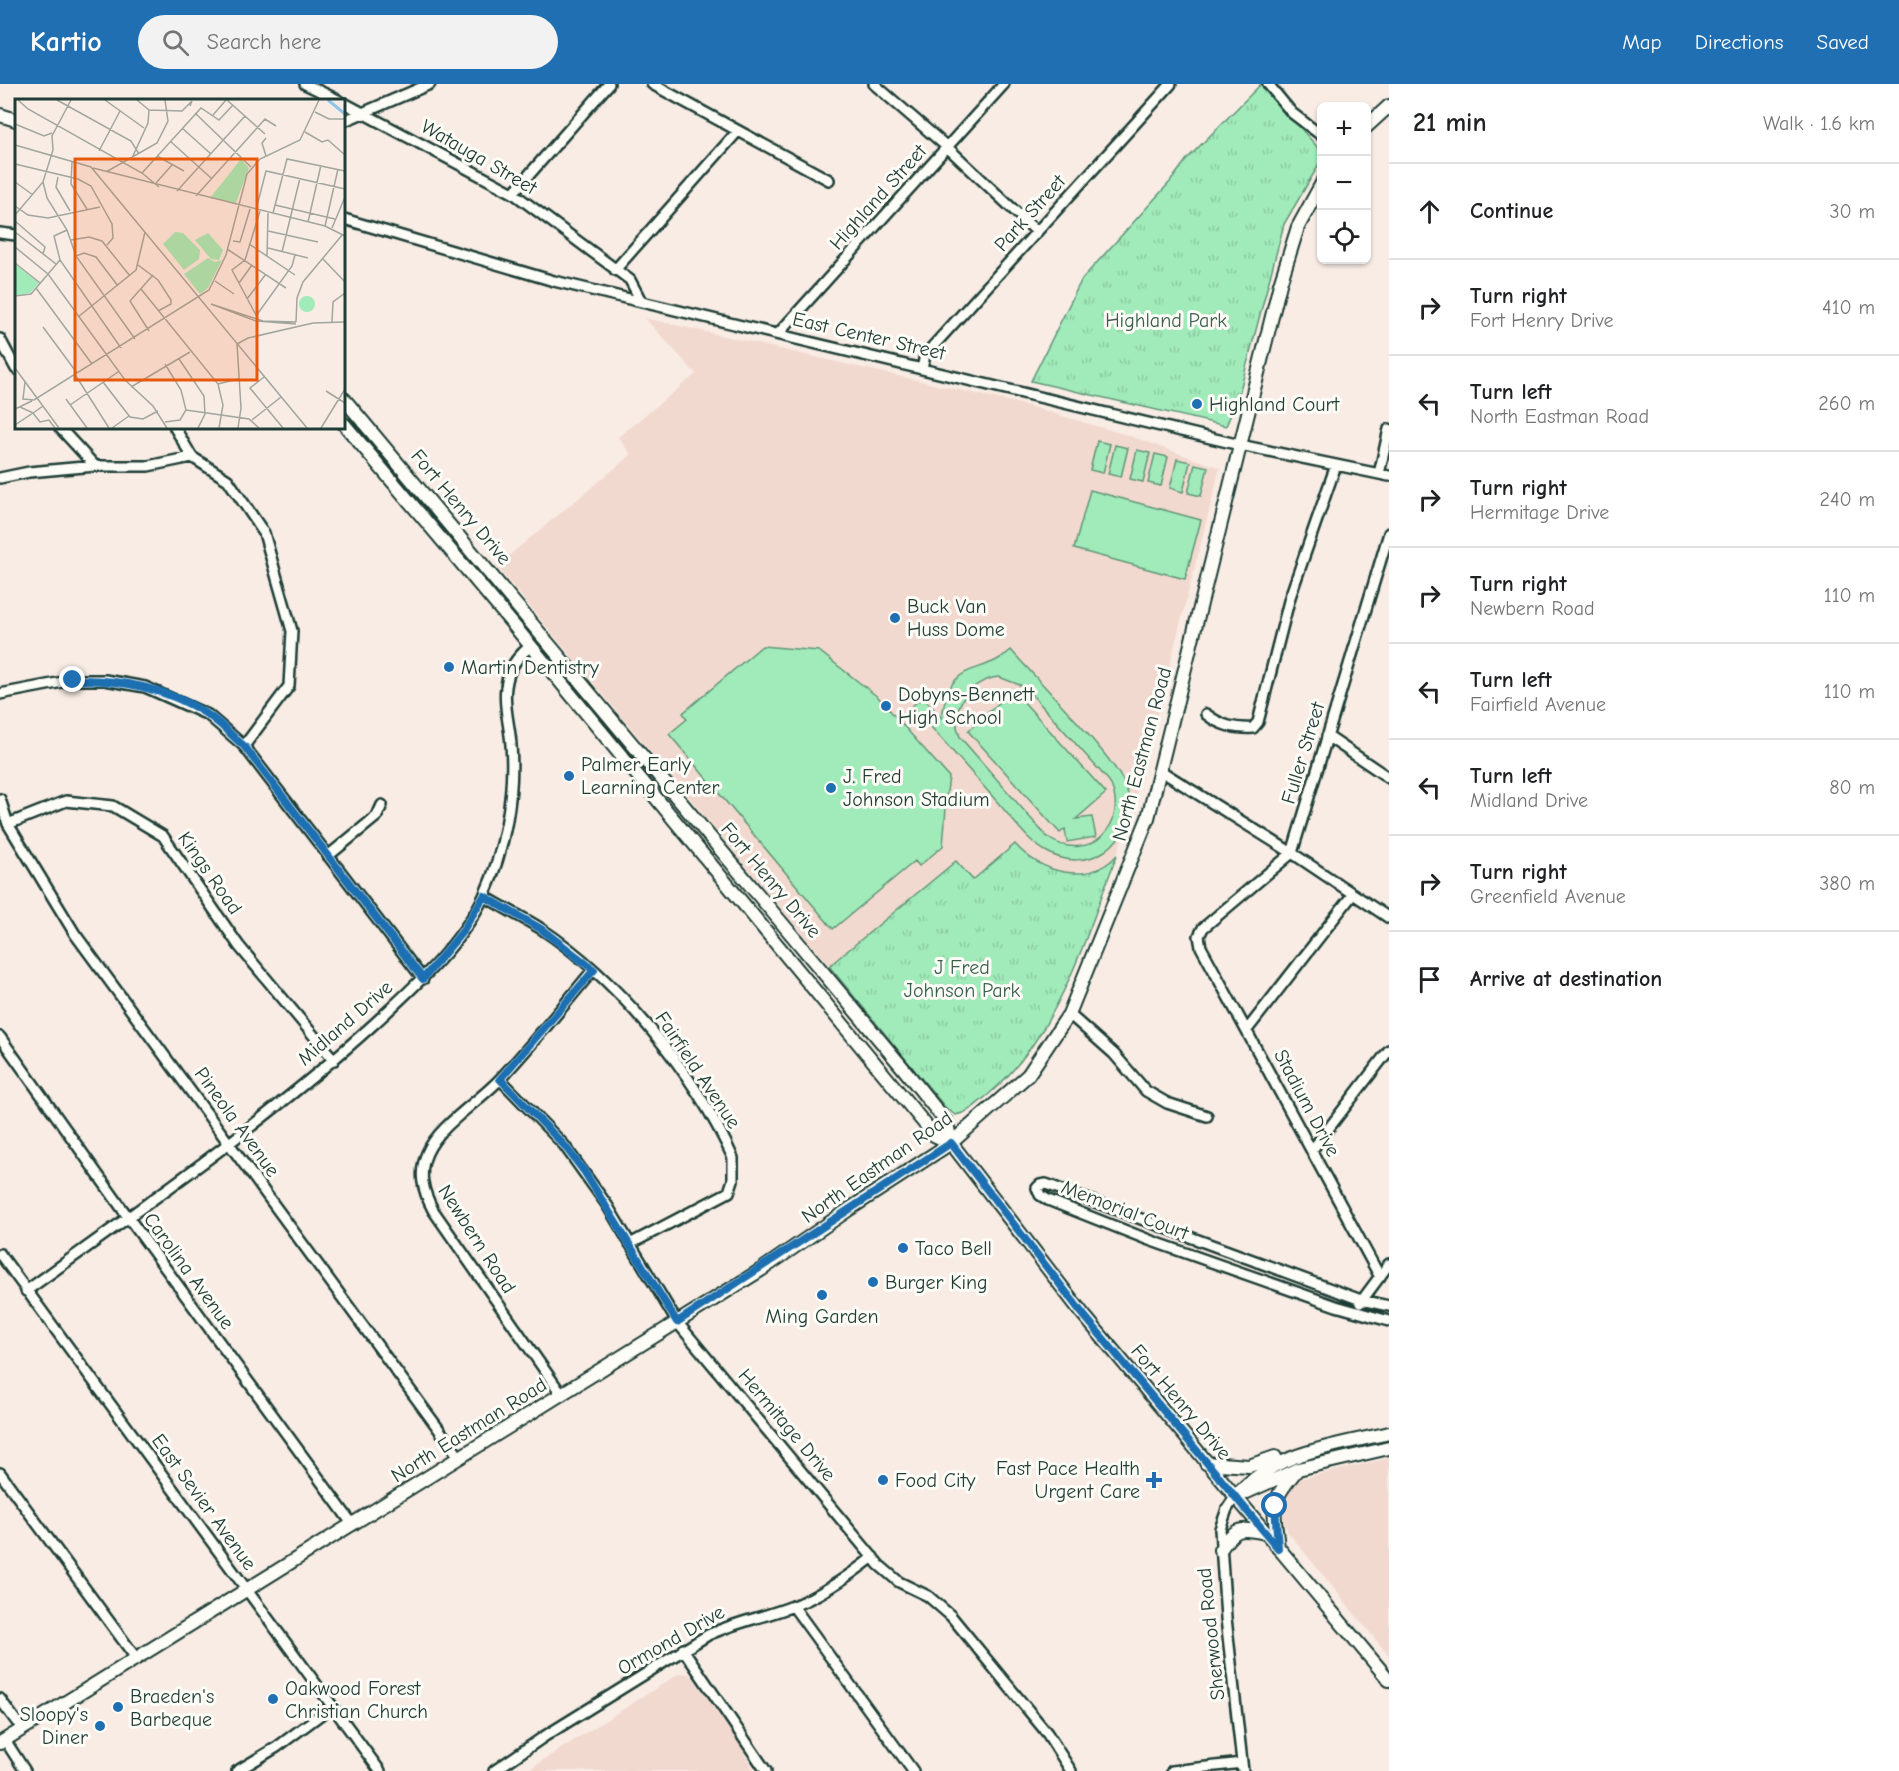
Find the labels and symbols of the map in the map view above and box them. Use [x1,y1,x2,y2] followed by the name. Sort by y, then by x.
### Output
[15,99,345,429] inset map
[417,115,542,200] street label: Watauga Street
[825,139,932,254] street label: Highland Street
[990,169,1071,256] street label: Park Street
[790,307,949,365] street label: East Center Street
[1105,309,1227,332] park label: Highland Park
[1209,393,1340,416] place label: Highland Court
[1190,397,1204,411] marker: Highland Court
[406,445,516,569] street label: Fort Henry Drive
[907,595,1005,641] place label: Buck Van Huss Dome
[888,611,902,625] marker: Buck Van Huss Dome
[461,656,599,679] place label: Martin Dentistry
[442,660,456,674] marker: Martin Dentistry
[1108,665,1176,843] street label: North Eastman Road
[59,666,85,692] route end
[898,683,1035,729] place label: Dobyns-Bennett High School
[1277,698,1330,807] street label: Fuller Street
[879,699,893,713] marker: Dobyns-Bennett High School
[581,753,719,799] place label: Palmer Early Learning Center
[843,765,989,811] place label: J. Fred Johnson Stadium
[562,769,576,783] marker: Palmer Early Learning Center
[824,781,838,795] marker: J. Fred Johnson Stadium
[716,818,826,942] street label: Fort Henry Drive
[173,827,247,919] street label: Kings Road
[904,956,1021,1002] park label: J Fred Johnson Park
[293,976,397,1070] street label: Midland Drive
[650,1007,746,1133] street label: Fairfield Avenue
[1269,1045,1345,1161] street label: Stadium Drive
[190,1063,284,1181] street label: Pineola Avenue
[797,1106,957,1228] street label: North Eastman Road
[1058,1175,1193,1245] street label: Memorial Court
[433,1180,521,1298] street label: Newbern Road
[139,1208,239,1334] street label: Carolina Avenue
[915,1237,992,1260] place label: Taco Bell
[896,1241,910,1255] marker: Taco Bell
[885,1271,988,1294] place label: Burger King
[866,1275,880,1289] marker: Burger King
[815,1288,829,1302] marker: Ming Garden
[765,1305,879,1328] place label: Ming Garden
[1126,1340,1236,1464] street label: Fort Henry Drive
[733,1364,841,1486] street label: Hermitage Drive
[387,1373,551,1487] street label: North Eastman Road
[147,1429,261,1575] street label: East Sevier Avenue
[996,1457,1140,1503] place label: Fast Pace Health Urgent Care
[895,1469,975,1492] place label: Food City
[1145,1471,1163,1489] marker: Fast Pace Health Urgent Care
[876,1473,890,1487] marker: Food City
[1261,1492,1287,1518] route start
[1193,1567,1229,1701] street label: Sherwood Road
[614,1600,728,1680] street label: Ormond Drive
[285,1677,428,1723] place label: Oakwood Forest Christian Church
[130,1685,214,1731] place label: Braeden's Barbeque
[266,1692,280,1706] marker: Oakwood Forest Christian Church
[111,1700,125,1714] marker: Braeden's Barbeque
[20,1703,88,1749] place label: Sloopy's Diner
[93,1719,107,1733] marker: Sloopy's Diner

